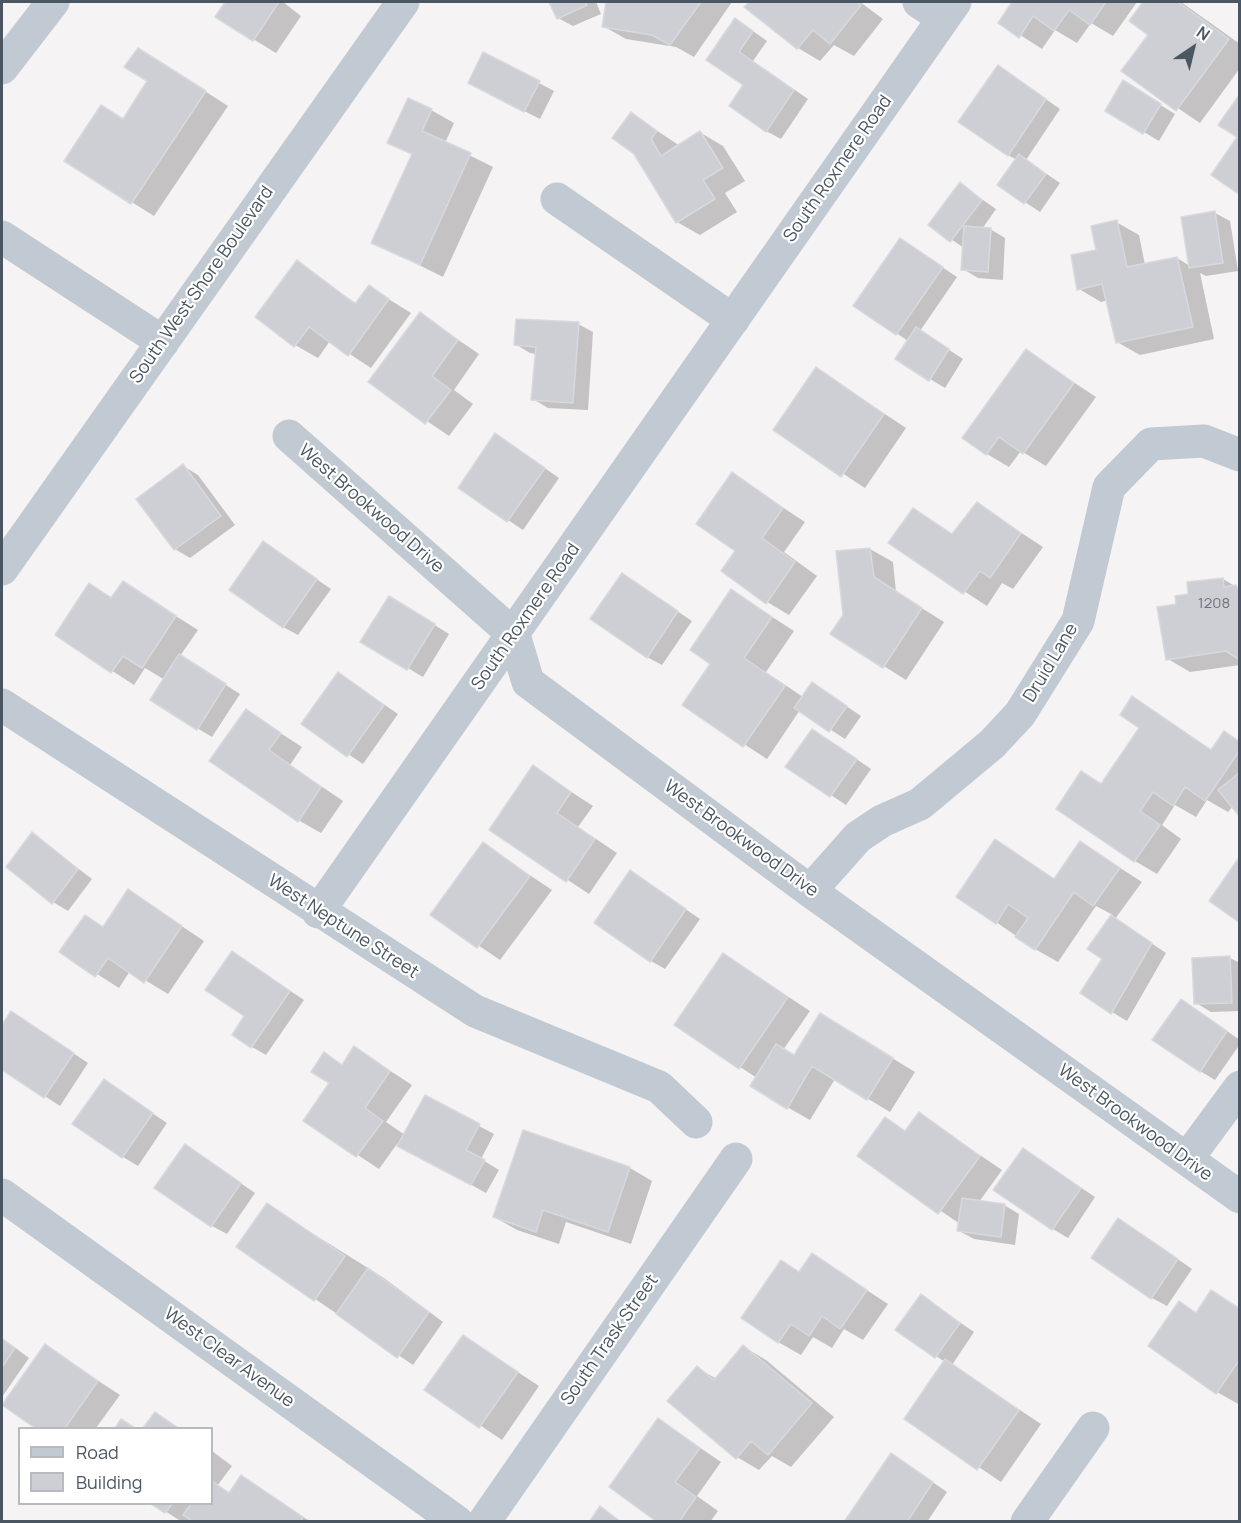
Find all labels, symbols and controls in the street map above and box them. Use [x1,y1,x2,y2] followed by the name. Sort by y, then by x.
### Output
[1163,18,1223,78] north arrow
[1192,21,1214,46] text: N
[779,92,897,246] street label: South Roxmere Road
[126,182,278,388] street label: South West Shore Boulevard
[294,440,448,578] street label: West Brookwood Drive
[467,540,585,694] street label: South Roxmere Road
[1198,595,1230,613] house number: 1208
[1019,620,1083,706] street label: Druid Lane
[660,776,822,902] street label: West Brookwood Drive
[264,870,422,984] street label: West Neptune Street
[1054,1060,1216,1186] street label: West Brookwood Drive
[557,1270,663,1410] street label: South Trask Street
[160,1304,298,1412] street label: West Clear Avenue
[18,1427,213,1505] legend
[76,1440,119,1464] text: Road
[76,1470,142,1494] text: Building

